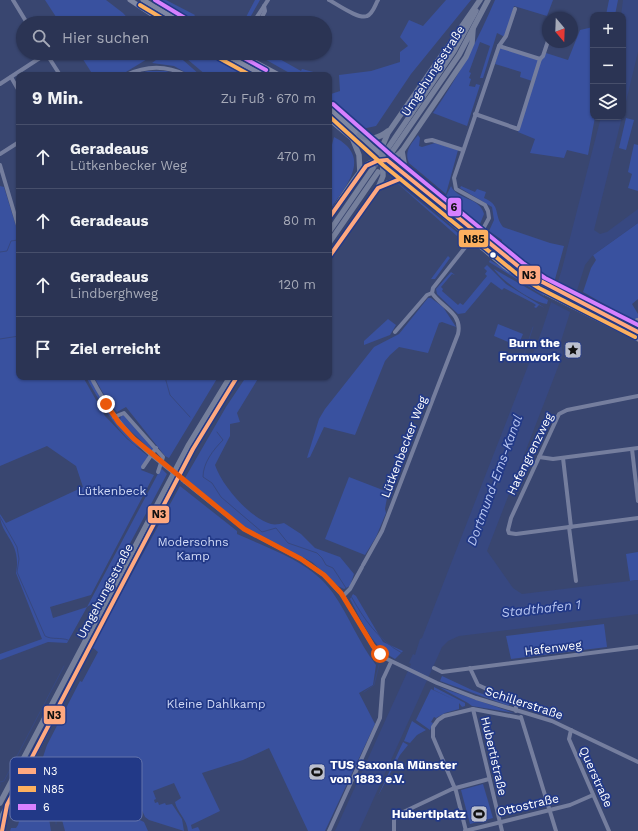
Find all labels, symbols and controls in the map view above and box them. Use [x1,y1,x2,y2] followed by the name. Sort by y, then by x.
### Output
[542,12,578,48] north arrow
[590,12,626,120] map controls
[590,12,626,48] button: +
[16,16,332,60] search box
[398,23,468,119] street label: Umgehungsstraße
[30,27,52,49] icon: search
[62,29,149,47] text: Hier suchen
[590,48,626,84] button: −
[590,84,626,120] button: layers
[32,88,83,108] text: 9 Min.
[221,91,316,106] text: Zu Fuß · 670 m
[70,140,149,158] text: Geradeaus
[32,146,54,168] icon: ahead
[277,149,316,164] text: 470 m
[70,158,187,173] text: Lütkenbecker Weg
[447,197,462,217] line badge: 6
[451,201,458,214] text: 6
[32,210,54,232] icon: ahead
[70,212,149,230] text: Geradeaus
[283,213,316,228] text: 80 m
[458,229,489,248] line badge: N85
[463,233,485,246] text: N85
[488,250,498,260] unlabelled marker
[518,265,541,285] line badge: N3
[70,268,149,286] text: Geradeaus
[522,269,537,282] text: N3
[32,274,54,296] icon: ahead
[278,277,316,292] text: 120 m
[70,286,158,301] text: Lindberghweg
[499,336,561,364] place label: Burn the Formwork
[32,338,54,360] icon: arrive
[70,340,160,358] text: Ziel erreicht
[563,340,583,360] place icon: Burn the Formwork
[378,394,430,500] street label: Lütkenbecker Weg
[97,395,115,413] route end
[504,410,556,497] street label: Hafengrenzweg
[464,413,525,548] water label: Dortmund-Ems-Kanal
[78,484,146,498] park label: Lütkenbeck
[147,505,170,524] line badge: N3
[152,508,167,521] text: N3
[157,535,229,563] park label: Modersohns Kamp
[74,541,136,641] street label: Umgehungsstraße
[501,597,582,620] water label: Stadthafen 1
[524,637,583,658] street label: Hafenweg
[371,645,389,663] route start
[483,684,565,722] street label: Schillerstraße
[166,697,266,711] park label: Kleine Dahlkamp
[43,705,66,725] line badge: N3
[47,709,62,722] text: N3
[478,715,510,797] street label: Hubertistraße
[576,744,616,810] street label: Querstraße
[10,757,142,821] legend
[329,758,458,786] place label: TUS Saxonia Münster von 1883 e.V.
[307,762,327,782] sports icon: TUS Saxonia Münster von 1883 e.V.
[43,765,58,778] text: N3
[43,783,64,796] text: N85
[496,791,560,819] street label: Ottostraße
[43,801,50,814] text: 6
[469,804,489,824] sports icon: Hubertiplatz
[392,807,466,821] place label: Hubertiplatz

